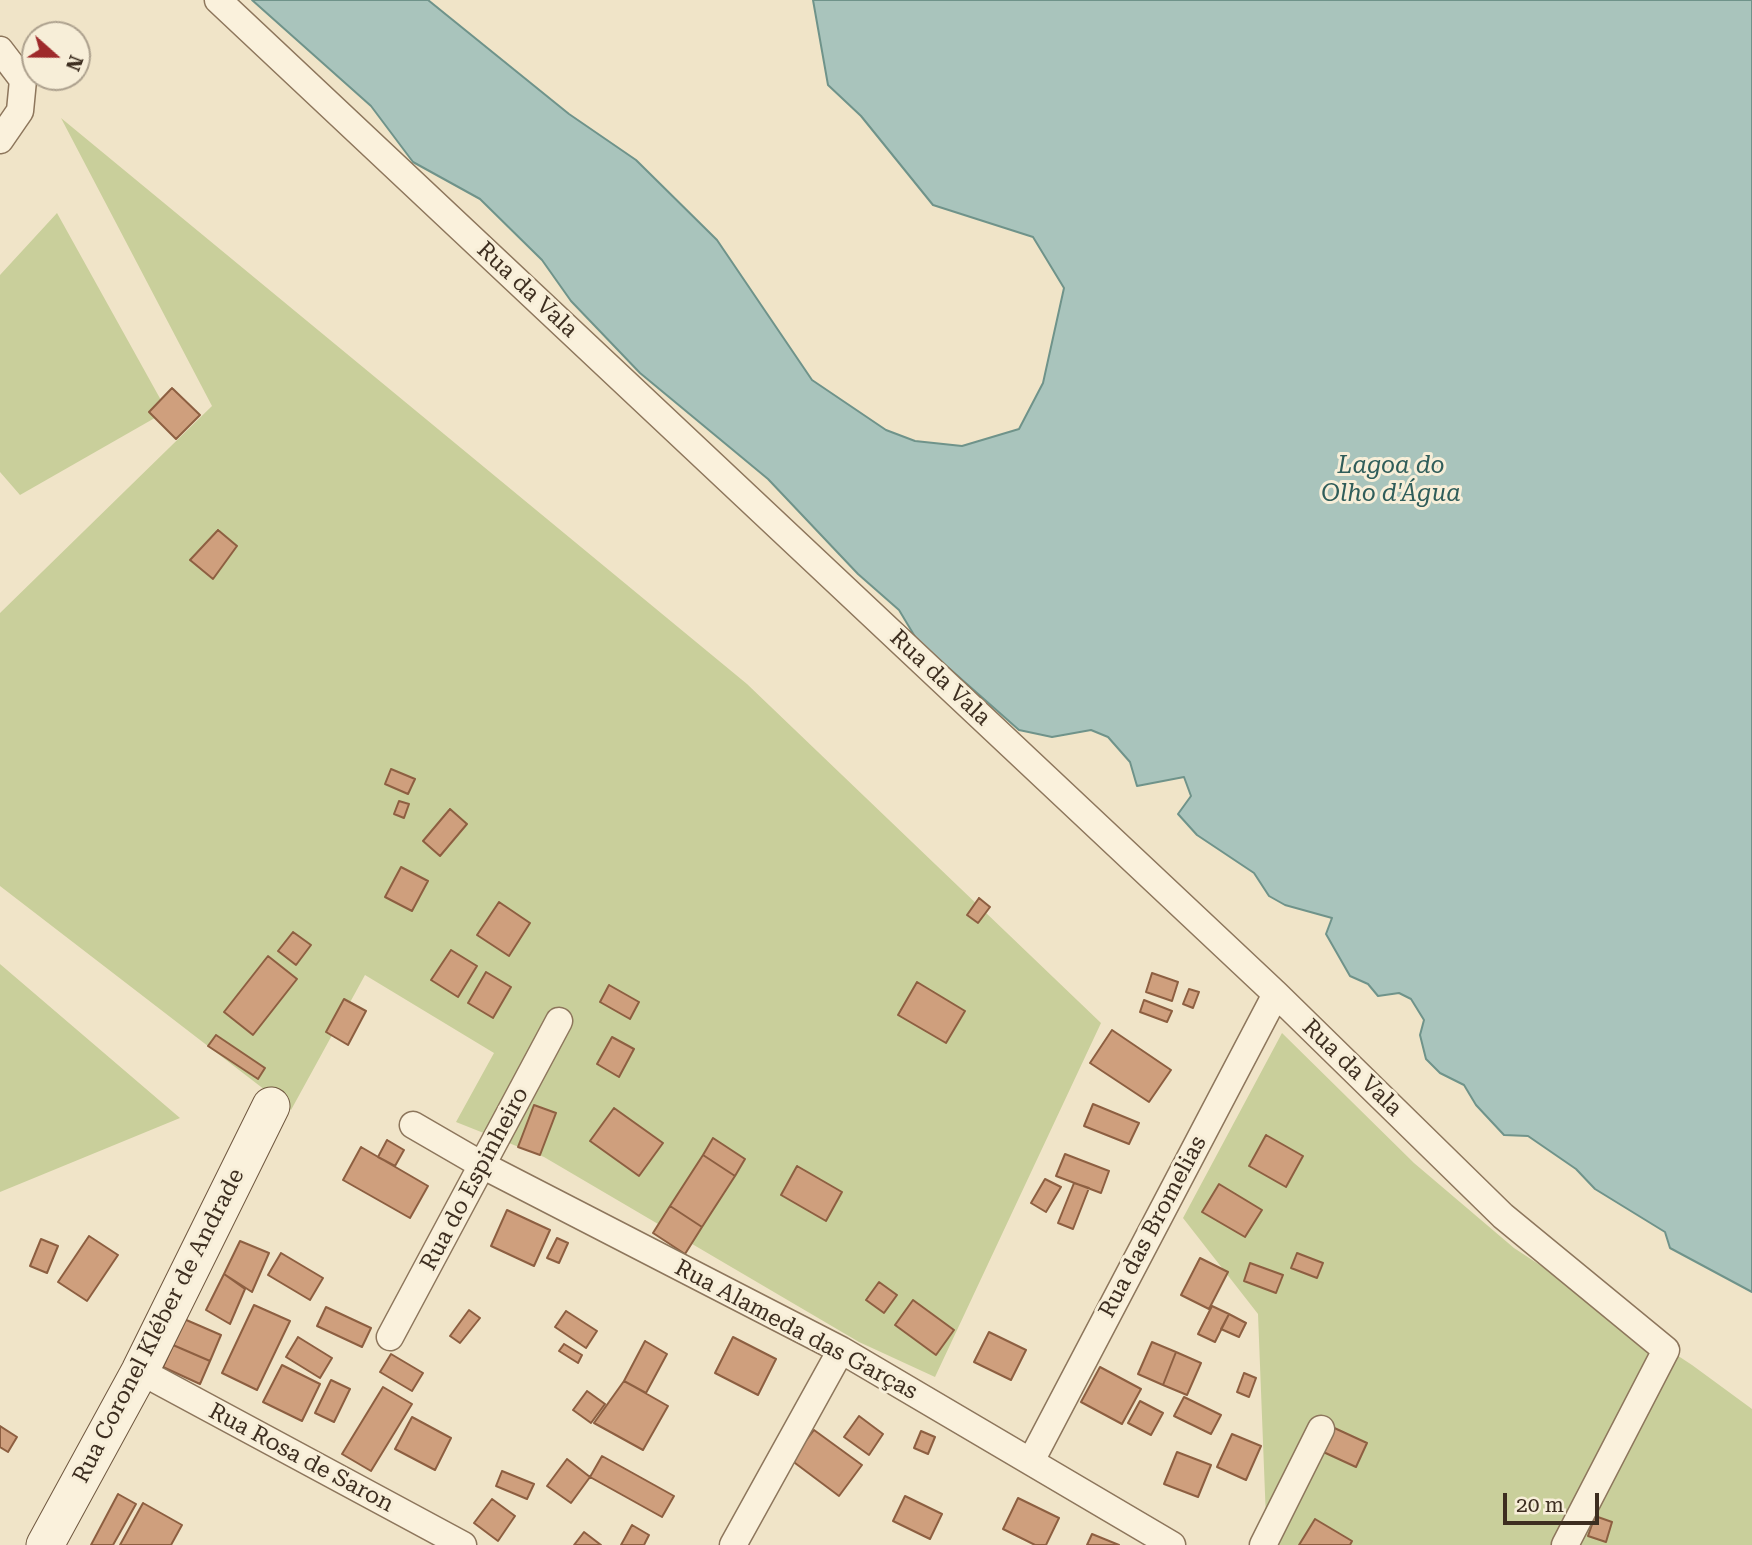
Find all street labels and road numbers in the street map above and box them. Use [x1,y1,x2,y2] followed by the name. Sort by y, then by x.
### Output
[471,236,583,344] street label: Rua da Vala
[884,624,996,732] street label: Rua da Vala
[1296,1014,1408,1122] street label: Rua da Vala
[415,1083,535,1275] street label: Rua do Espinheiro
[1093,1131,1213,1323] street label: Rua das Bromelias
[67,1164,251,1488] street label: Rua Coronel Kléber de Andrade
[670,1254,922,1406] street label: Rua Alameda das Garças
[204,1398,398,1518] street label: Rua Rosa de Saron

